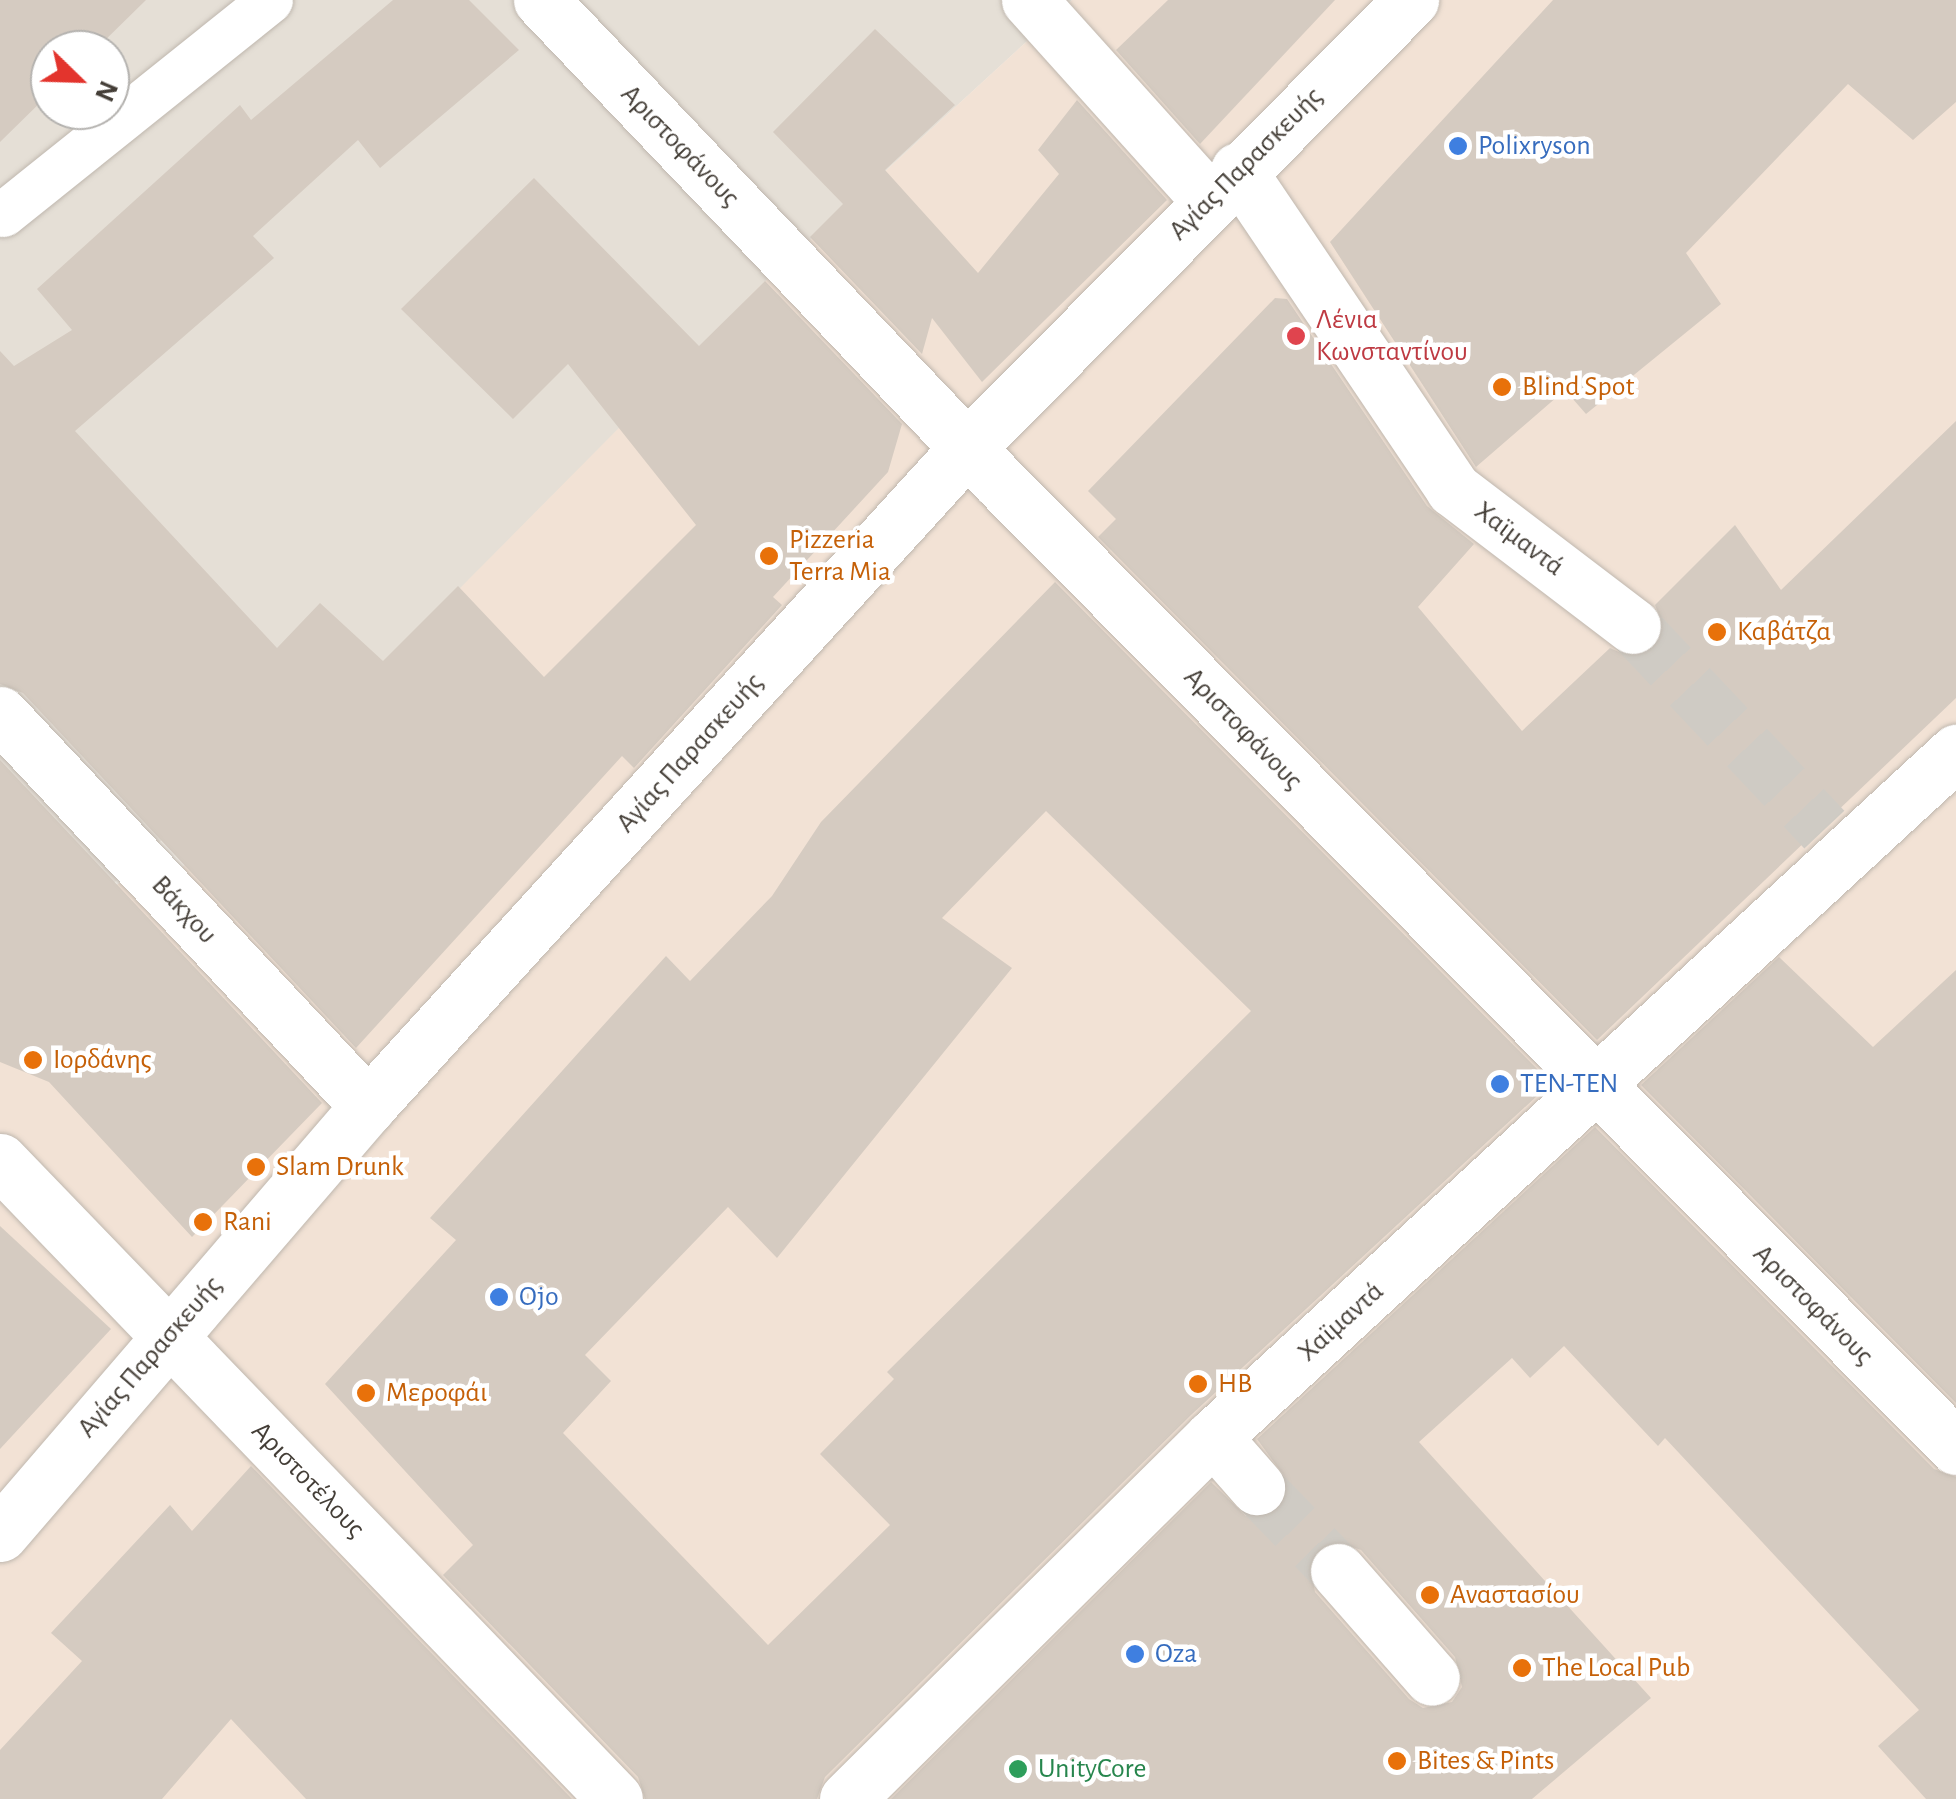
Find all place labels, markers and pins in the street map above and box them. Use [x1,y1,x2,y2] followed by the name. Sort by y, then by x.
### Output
[1478,129,1591,163] place label: Polixryson
[1447,135,1469,157] marker: Polixryson
[1316,303,1468,369] place label: Λένια Κωνσταντίνου
[1285,325,1307,347] marker: Λένια Κωνσταντίνου
[1522,370,1634,404] place label: Blind Spot
[1491,376,1513,398] marker: Blind Spot
[789,523,891,589] place label: Pizzeria Terra Mia
[758,545,780,567] marker: Pizzeria Terra Mia
[1737,615,1831,649] place label: Καβάτζα
[1706,621,1728,643] marker: Καβάτζα
[53,1043,152,1077] place label: Ιορδάνης
[22,1049,44,1071] marker: Ιορδάνης
[1520,1067,1618,1101] place label: ΤΕΝ-ΤΕΝ
[1489,1073,1511,1095] marker: ΤΕΝ-ΤΕΝ
[276,1150,404,1184] place label: Slam Drunk
[245,1156,267,1178] marker: Slam Drunk
[223,1205,272,1239] place label: Rani
[192,1211,214,1233] marker: Rani
[519,1280,559,1314] place label: Ojo
[488,1286,510,1308] marker: Ojo
[1218,1367,1252,1401] place label: HB
[1187,1373,1209,1395] marker: HB
[386,1376,487,1410] place label: Μεροφάι
[355,1382,377,1404] marker: Μεροφάι
[1450,1578,1580,1612] place label: Αναστασίου
[1419,1584,1441,1606] marker: Αναστασίου
[1155,1637,1197,1671] place label: Oza
[1124,1643,1146,1665] marker: Oza
[1542,1651,1690,1685] place label: The Local Pub
[1511,1657,1533,1679] marker: The Local Pub
[1417,1744,1554,1778] place label: Bites & Pints
[1386,1750,1408,1772] marker: Bites & Pints
[1038,1752,1146,1786] place label: UnityCore
[1007,1758,1029,1780] marker: UnityCore

